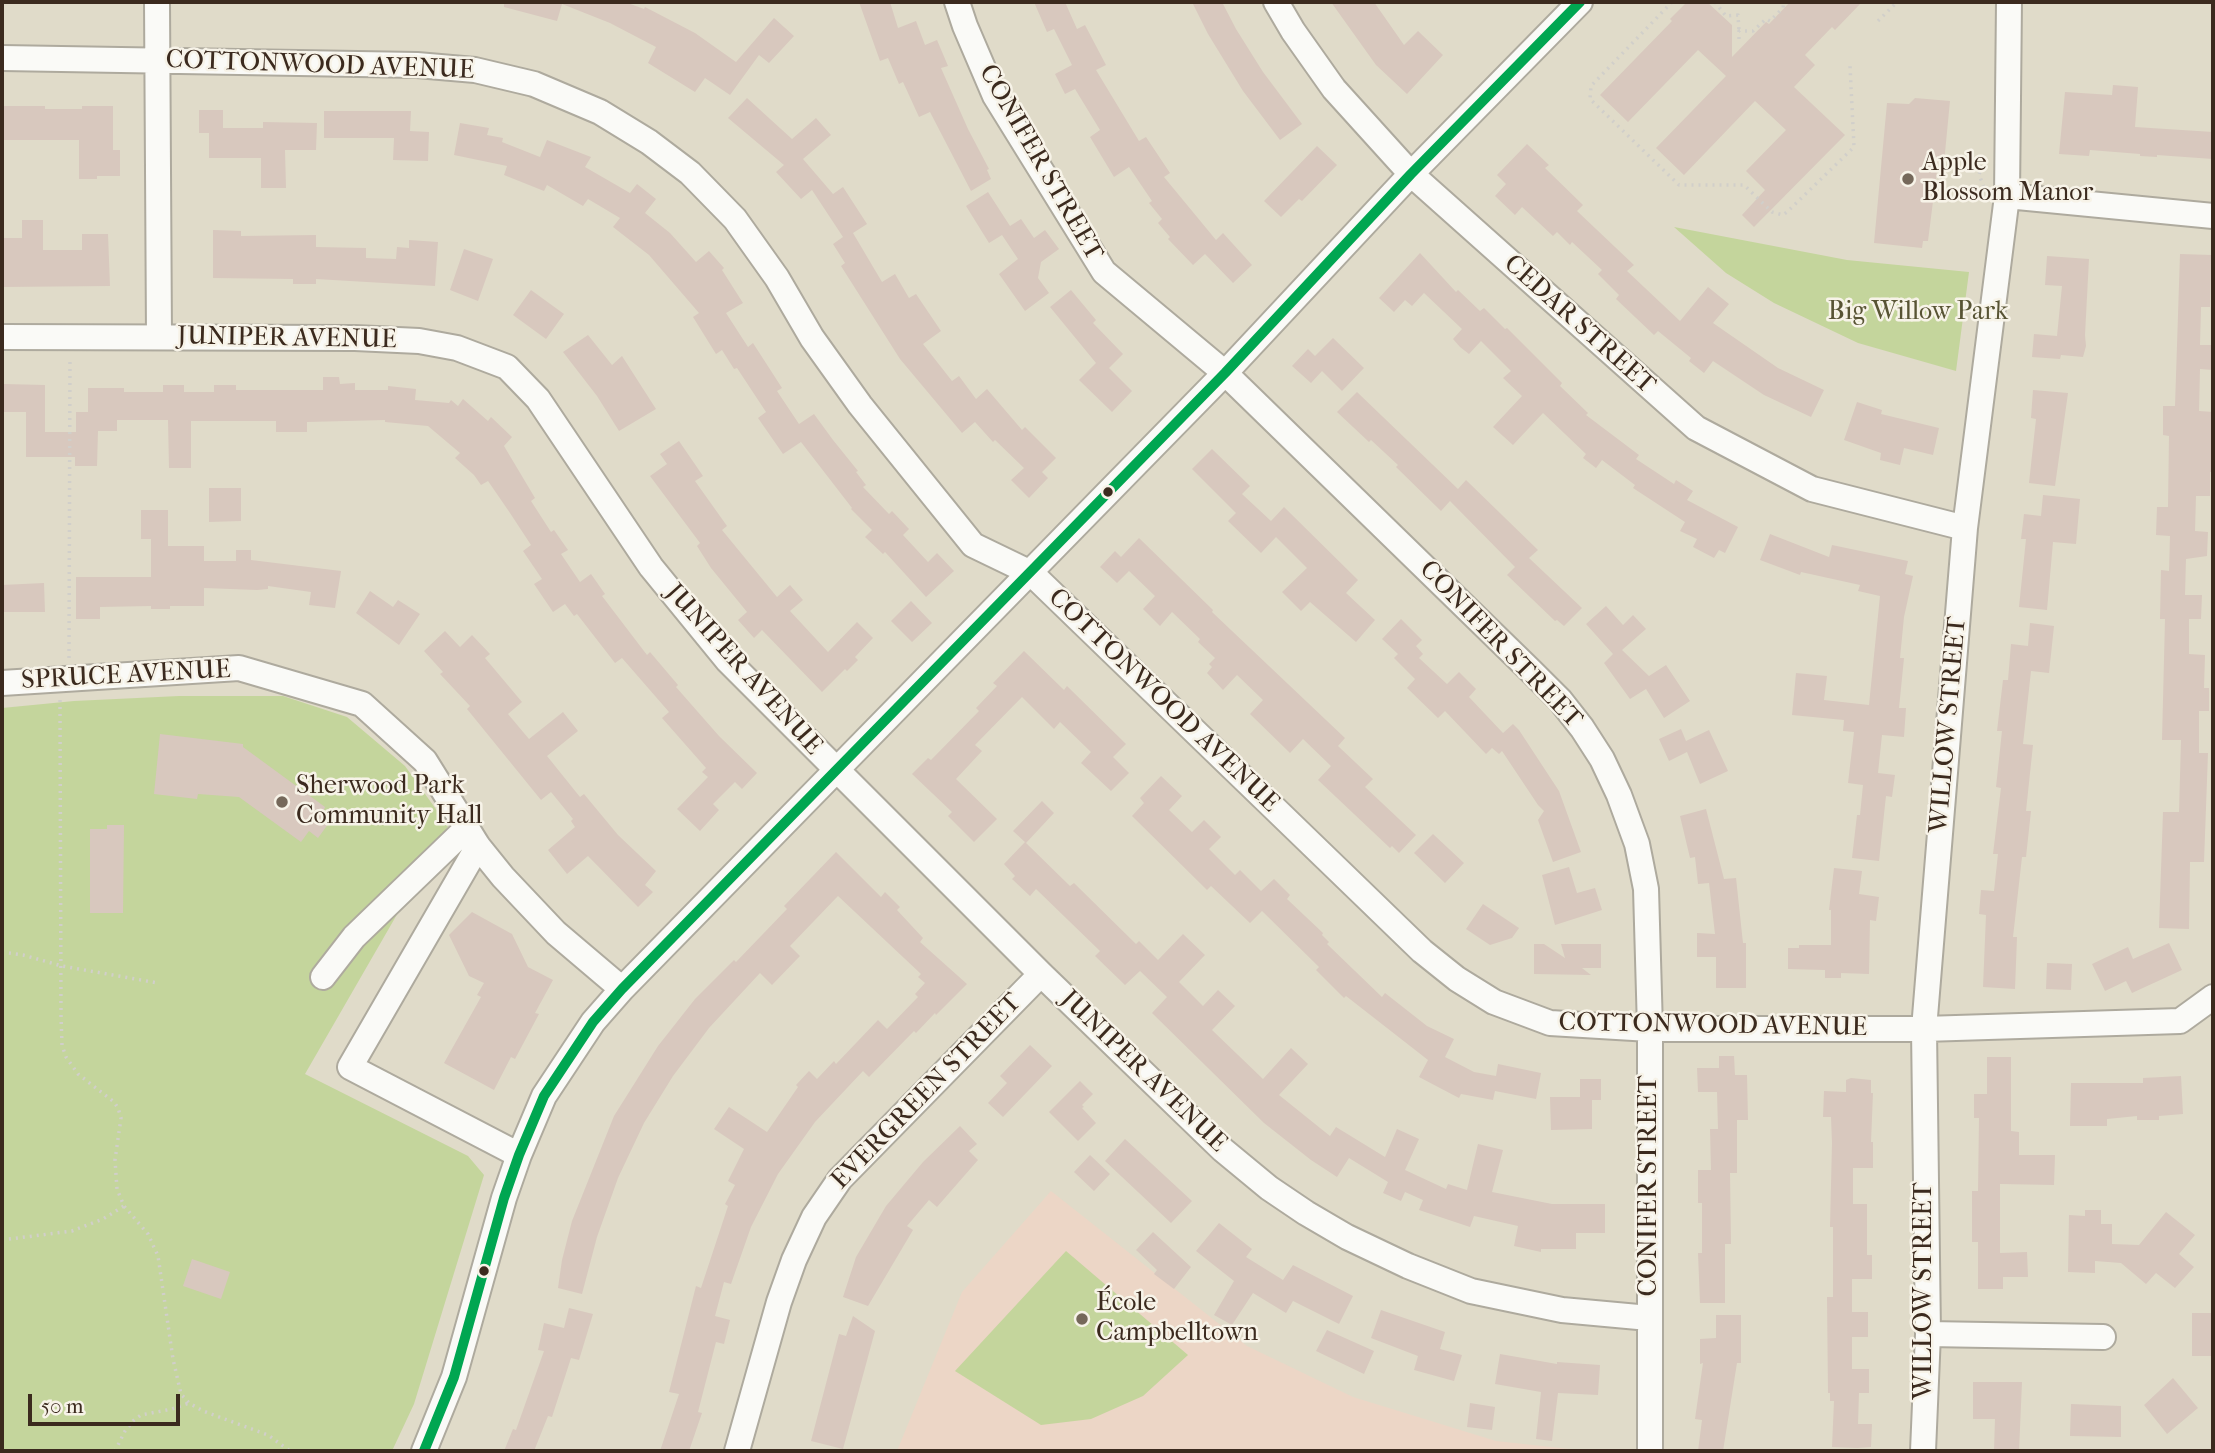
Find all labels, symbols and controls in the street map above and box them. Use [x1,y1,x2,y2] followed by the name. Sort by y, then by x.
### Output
[165,45,475,87] street label: COTTONWOOD AVENUE
[971,60,1109,266] street label: CONIFER STREET
[1922,148,2093,210] place label: Apple Blossom Manor
[1900,171,1916,187] marker: Apple Blossom Manor
[1497,249,1661,401] street label: CEDAR STREET
[1828,297,2008,329] park label: Big Willow Park
[177,321,397,357] street label: JUNIPER AVENUE
[1101,485,1115,499] unlabelled marker
[1412,555,1588,735] street label: CONIFER STREET
[658,578,828,762] street label: JUNIPER AVENUE
[1041,583,1285,819] street label: COTTONWOOD AVENUE
[1924,616,1974,834] street label: WILLOW STREET
[20,655,232,697] street label: SPRUCE AVENUE
[296,771,483,832] place label: Sherwood Park Community Hall
[274,794,290,810] marker: Sherwood Park Community Hall
[1053,985,1233,1159] street label: JUNIPER AVENUE
[825,988,1029,1196] street label: EVERGREEN STREET
[1558,1008,1868,1044] street label: COTTONWOOD AVENUE
[1634,1076,1666,1296] street label: CONIFER STREET
[1909,1182,1941,1400] street label: WILLOW STREET
[477,1264,491,1278] unlabelled marker
[1096,1288,1258,1350] place label: École Campbelltown
[1074,1311,1090,1327] marker: École Campbelltown
[32,1380,184,1424] scale bar
[41,1394,84,1418] text: 50 m

